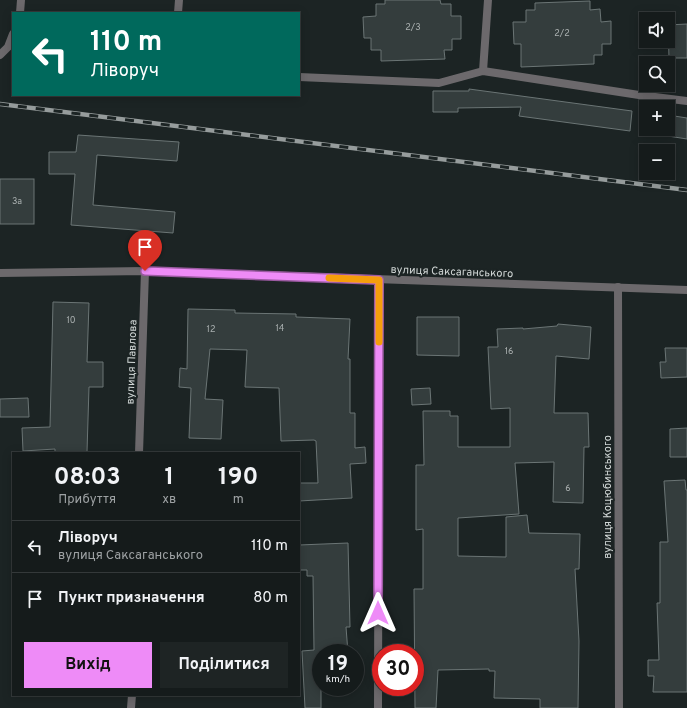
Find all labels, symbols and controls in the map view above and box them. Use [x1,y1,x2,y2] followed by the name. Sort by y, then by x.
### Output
[639,12,675,180] map controls
[639,12,675,48] button: sound
[405,22,421,33] house number: 2/3
[90,25,162,61] text: 110 m
[24,28,76,80] icon: left
[554,28,570,39] house number: 2/2
[639,56,675,92] button: search
[90,60,159,83] text: Ліворуч
[639,100,675,136] button: +
[639,144,675,180] button: −
[12,196,22,207] house number: 3а
[128,230,162,271] pin
[134,236,156,258] icon: arrive
[390,263,514,281] street label: вулиця Саксаганського
[66,315,76,326] house number: 10
[124,319,140,405] street label: вулиця Павлова
[276,323,285,334] house number: 14
[207,324,215,335] house number: 12
[505,346,513,357] house number: 16
[601,435,615,559] street label: вулиця Коцюбинського
[54,463,121,493] text: 08:03
[165,463,174,493] text: 1
[218,463,258,493] text: 190
[565,483,571,494] house number: 6
[58,492,116,508] text: Прибуття
[162,492,176,508] text: хв
[233,492,244,508] text: m
[58,529,118,548] text: Ліворуч
[24,536,46,558] icon: left
[251,537,288,556] text: 110 m
[58,548,203,564] text: вулиця Саксаганського
[24,588,46,610] icon: arrive
[58,589,205,608] text: Пункт призначення
[253,589,288,608] text: 80 m
[357,592,399,634] position arrow
[24,642,152,688] button: Вихід
[160,642,288,688] button: Поділитися
[372,644,424,696] speed limit sign: 30
[328,652,348,678] text: 19
[326,673,350,686] text: km/h

